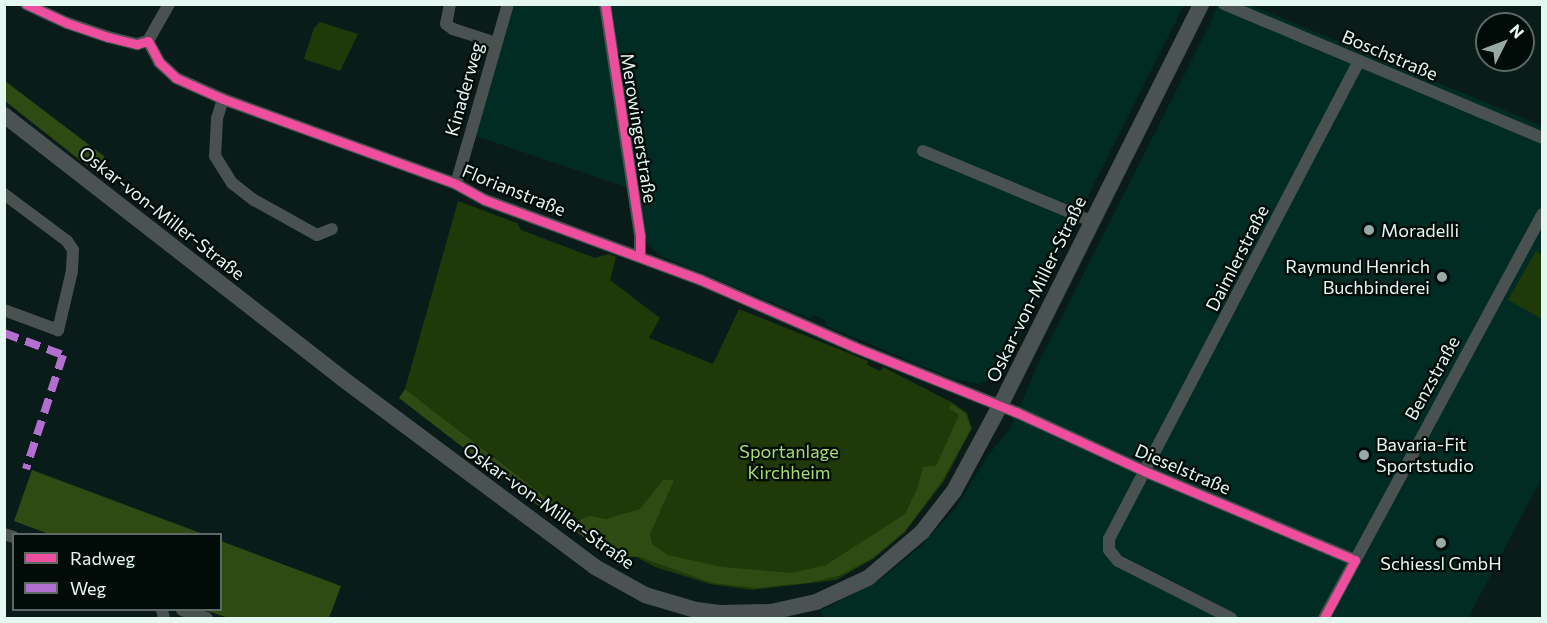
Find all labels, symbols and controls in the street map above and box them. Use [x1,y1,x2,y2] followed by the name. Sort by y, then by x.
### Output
[1475,12,1535,72] north arrow
[1506,20,1528,42] text: N
[1339,25,1441,85] street label: Boschstraße
[440,39,488,139] street label: Kinaderweg
[616,51,662,205] street label: Merowingerstraße
[75,142,249,284] street label: Oskar-von-Miller-Straße
[459,159,569,221] street label: Florianstraße
[982,192,1090,386] street label: Oskar-von-Miller-Straße
[1201,201,1273,315] street label: Daimlerstraße
[1381,219,1459,241] place label: Moradelli
[1362,223,1376,237] marker: Moradelli
[1285,256,1430,298] place label: Raymund Henrich Buchbinderei
[1435,270,1449,284] marker: Raymund Henrich Buchbinderei
[1400,332,1464,424] street label: Benzstraße
[1376,434,1474,476] place label: Bavaria-Fit Sportstudio
[459,439,639,573] street label: Oskar-von-Miller-Straße
[1132,439,1234,499] street label: Dieselstraße
[739,441,839,484] park label: Sportanlage Kirchheim
[1357,448,1371,462] marker: Bavaria-Fit Sportstudio
[12,533,222,611] legend
[1434,536,1448,550] marker: Schiessl GmbH
[70,547,135,569] text: Radweg
[1380,552,1502,574] place label: Schiessl GmbH
[70,577,106,599] text: Weg

